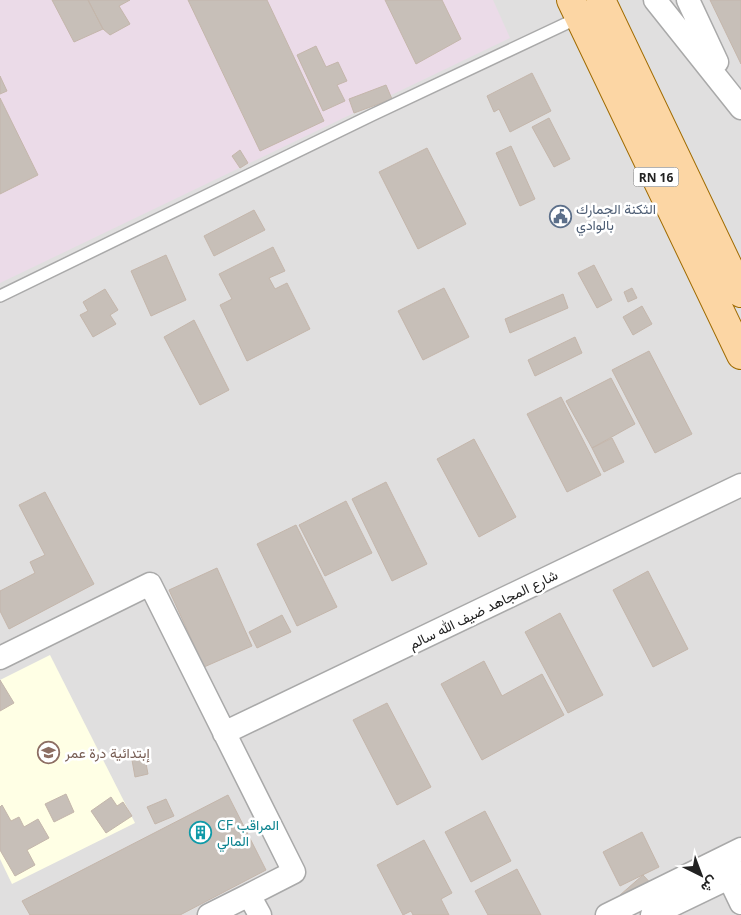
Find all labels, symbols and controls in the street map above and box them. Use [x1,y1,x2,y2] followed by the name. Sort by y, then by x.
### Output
[634,168,678,186] road number: RN 16
[576,199,656,237] place label: الثكنة الجمارك بالوادي
[548,204,572,228] public building icon: الثكنة الجمارك بالوادي
[405,565,561,655] street label: شارع المجاهد ضيف الله سالم
[37,740,61,764] school or university icon: إبتدائية درة عمر
[64,743,150,763] place label: إبتدائية درة عمر
[217,815,279,853] place label: CF المراقب المالي
[189,820,213,844] building icon: CF المراقب المالي
[676,850,726,900] north arrow
[697,872,723,898] text: ش

